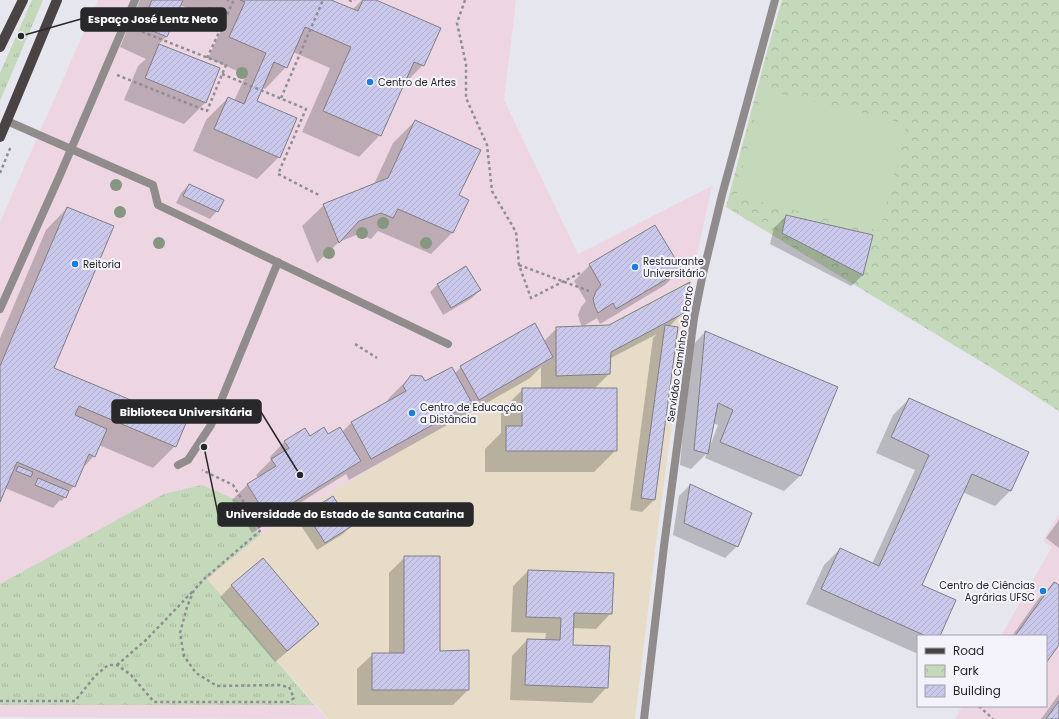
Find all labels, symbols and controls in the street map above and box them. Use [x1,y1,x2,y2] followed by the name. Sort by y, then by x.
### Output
[81,8,226,31] callout: Espaço José Lentz Neto
[88,11,218,27] text: Espaço José Lentz Neto
[378,75,456,90] place label: Centro de Artes
[365,77,375,87] marker: Centro de Artes
[643,254,705,281] place label: Restaurante Universitário
[83,257,121,272] place label: Reitoria
[70,259,80,269] marker: Reitoria
[630,262,640,272] marker: Restaurante Universitário
[663,285,697,423] street label: Servidão Caminho do Porto
[112,400,261,423] callout: Biblioteca Universitária
[420,400,523,427] place label: Centro de Educação a Distância
[120,404,252,420] text: Biblioteca Universitária
[407,408,417,418] marker: Centro de Educação a Distância
[218,503,473,526] callout: Universidade do Estado de Santa Catarina
[226,506,464,522] text: Universidade do Estado de Santa Catarina
[939,578,1035,605] place label: Centro de Ciências Agrárias UFSC
[1038,586,1048,596] marker: Centro de Ciências Agrárias UFSC
[917,635,1047,707] legend
[953,642,984,659] text: Road
[953,662,980,679] text: Park
[953,682,1001,699] text: Building

